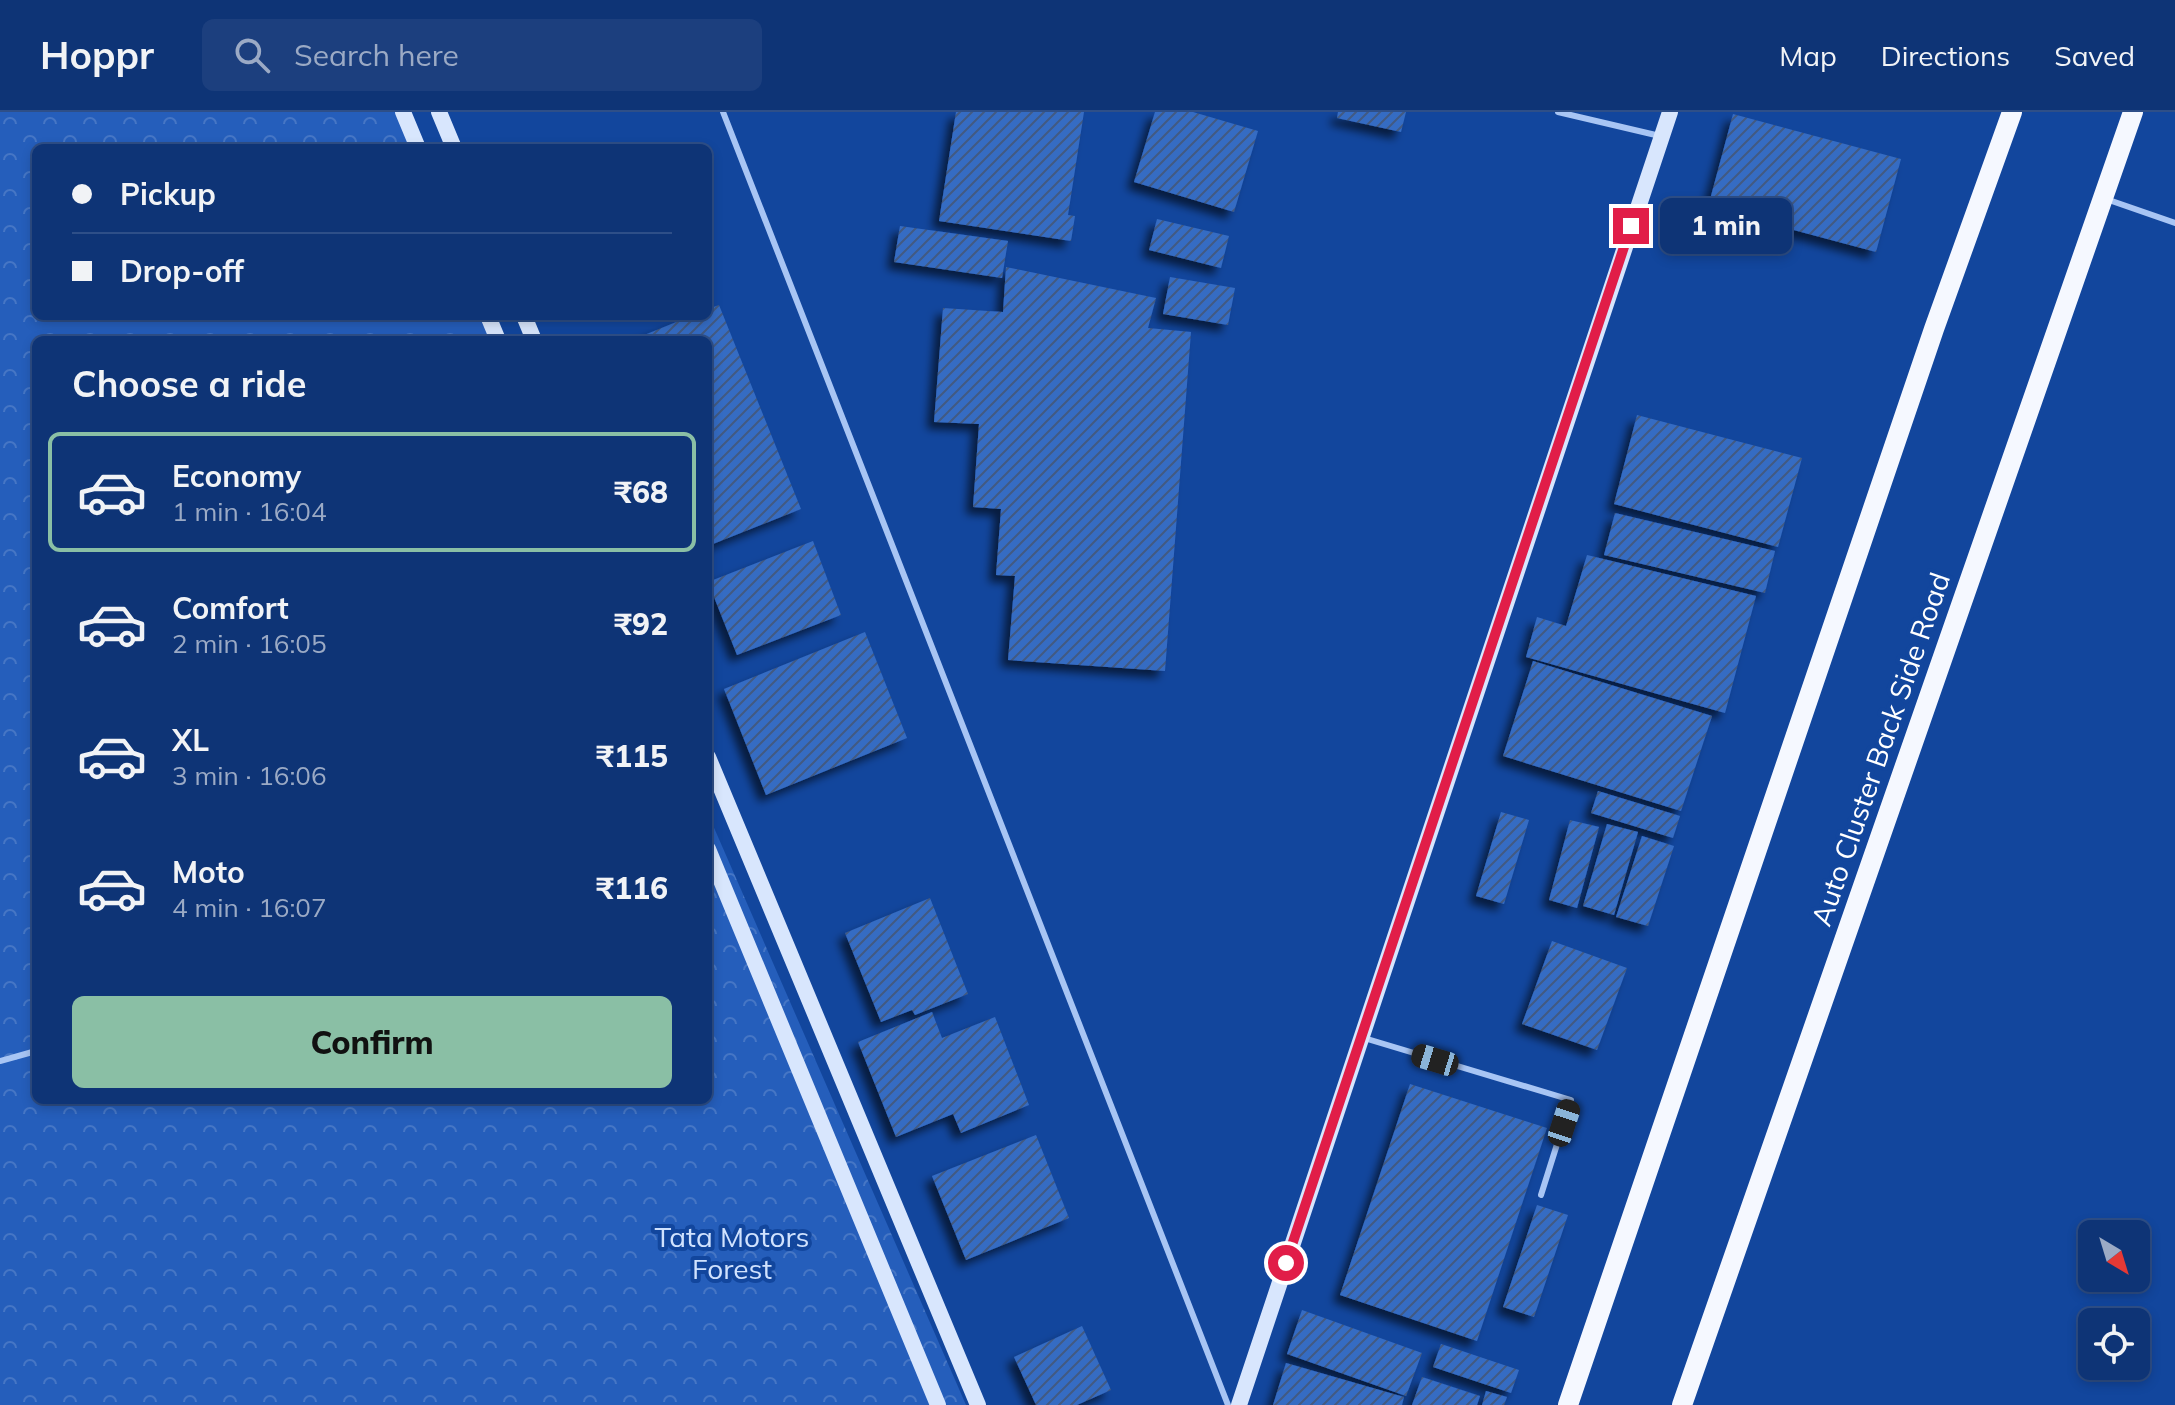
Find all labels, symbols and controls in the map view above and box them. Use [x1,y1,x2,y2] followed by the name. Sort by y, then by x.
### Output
[202,19,762,91] search box
[40,31,154,79] text: Hoppr
[230,33,274,77] icon: search
[294,36,459,74] text: Search here
[1779,38,1837,73] text: Map
[1881,38,2010,73] text: Directions
[2054,38,2135,73] text: Saved
[120,175,216,213] text: Pickup
[1659,198,1791,254] callout: 1 min
[1613,208,1649,244] route end
[1691,209,1761,242] text: 1 min
[120,252,244,290] text: Drop-off
[72,361,306,406] text: Choose a ride
[76,456,148,528] icon: car
[172,457,301,495] text: Economy
[614,473,668,511] text: ₹68
[172,495,327,528] text: 1 min · 16:04
[1803,568,1957,930] street label: Auto Cluster Back Side Road
[76,588,148,660] icon: car
[172,589,289,627] text: Comfort
[614,605,668,643] text: ₹92
[172,627,327,660] text: 2 min · 16:05
[76,720,148,792] icon: car
[172,721,209,759] text: XL
[596,737,668,775] text: ₹115
[172,759,327,792] text: 3 min · 16:06
[76,852,148,924] icon: car
[172,853,245,891] text: Moto
[596,869,668,907] text: ₹116
[172,891,327,924] text: 4 min · 16:07
[72,996,672,1088] button: Confirm
[1409,1042,1461,1078] car
[1545,1096,1583,1150] car
[655,1219,809,1286] park label: Tata Motors Forest
[2078,1220,2150,1292] north arrow
[2078,1220,2150,1380] map controls
[1268,1245,1304,1281] route start
[2078,1308,2150,1380] button: locate

